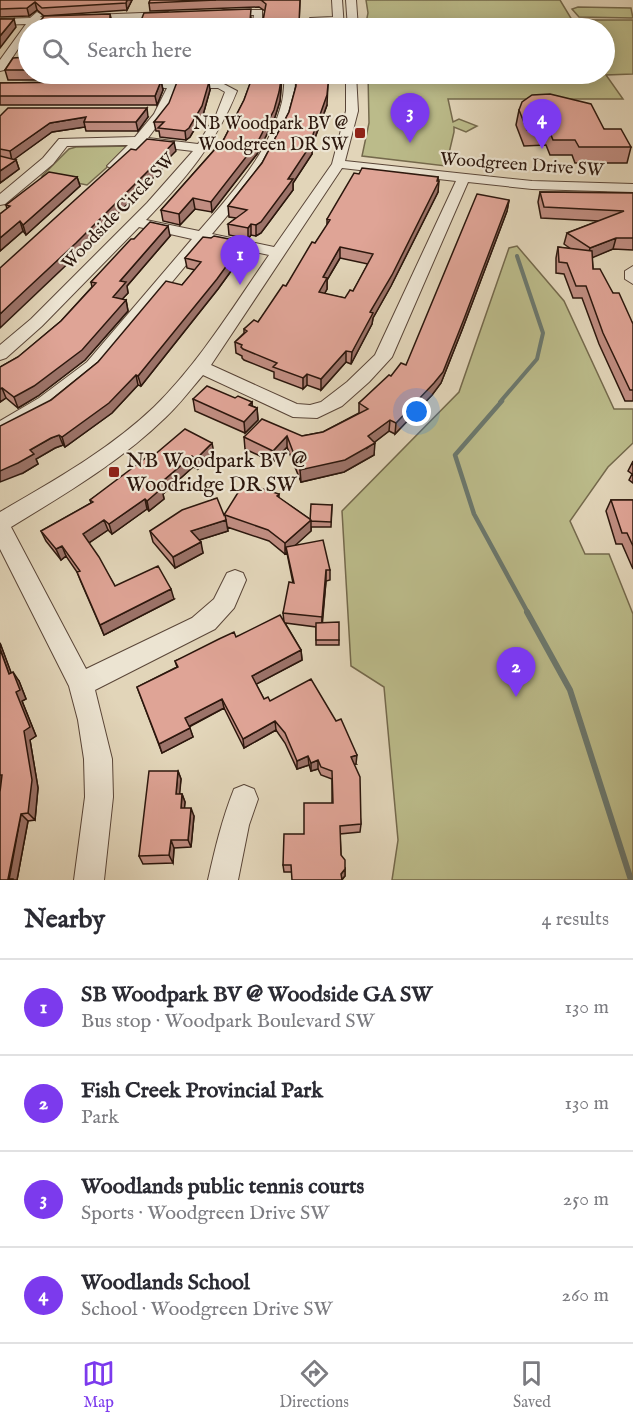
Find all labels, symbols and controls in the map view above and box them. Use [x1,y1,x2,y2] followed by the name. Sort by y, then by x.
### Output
[18,18,615,84] search box
[39,35,72,68] icon: search
[87,37,192,65] text: Search here
[390,94,430,143] pin: 3
[522,100,562,149] pin: 4
[193,113,349,157] place label: NB Woodpark BV @ Woodgreen DR SW
[353,126,367,140] marker: NB Woodpark BV @ Woodgreen DR SW
[58,148,181,275] street label: Woodside Circle SW
[439,148,605,183] street label: Woodgreen Drive SW
[220,236,260,285] pin: 1
[402,397,431,426] your location
[126,448,307,499] place label: NB Woodpark BV @ Woodridge DR SW
[107,465,121,479] marker: NB Woodpark BV @ Woodridge DR SW
[496,648,536,697] pin: 2
[24,903,105,936] text: Nearby
[542,907,609,932] text: 4 results
[81,981,432,1009] text: SB Woodpark BV @ Woodside GA SW
[40,995,47,1020] text: 1
[564,995,609,1020] text: 130 m
[81,1009,375,1034] text: Bus stop · Woodpark Boulevard SW
[81,1077,323,1105] text: Fish Creek Provincial Park
[39,1091,48,1116] text: 2
[564,1091,609,1116] text: 130 m
[81,1105,119,1130] text: Park
[81,1173,364,1201] text: Woodlands public tennis courts
[40,1187,47,1212] text: 3
[563,1187,609,1212] text: 250 m
[81,1201,329,1226] text: Sports · Woodgreen Drive SW
[81,1269,250,1297] text: Woodlands School
[39,1283,48,1308] text: 4
[562,1283,609,1308] text: 260 m
[81,1297,333,1322] text: School · Woodgreen Drive SW
[82,1357,115,1413] tab: Map
[279,1357,349,1413] tab: Directions
[513,1357,551,1413] tab: Saved

